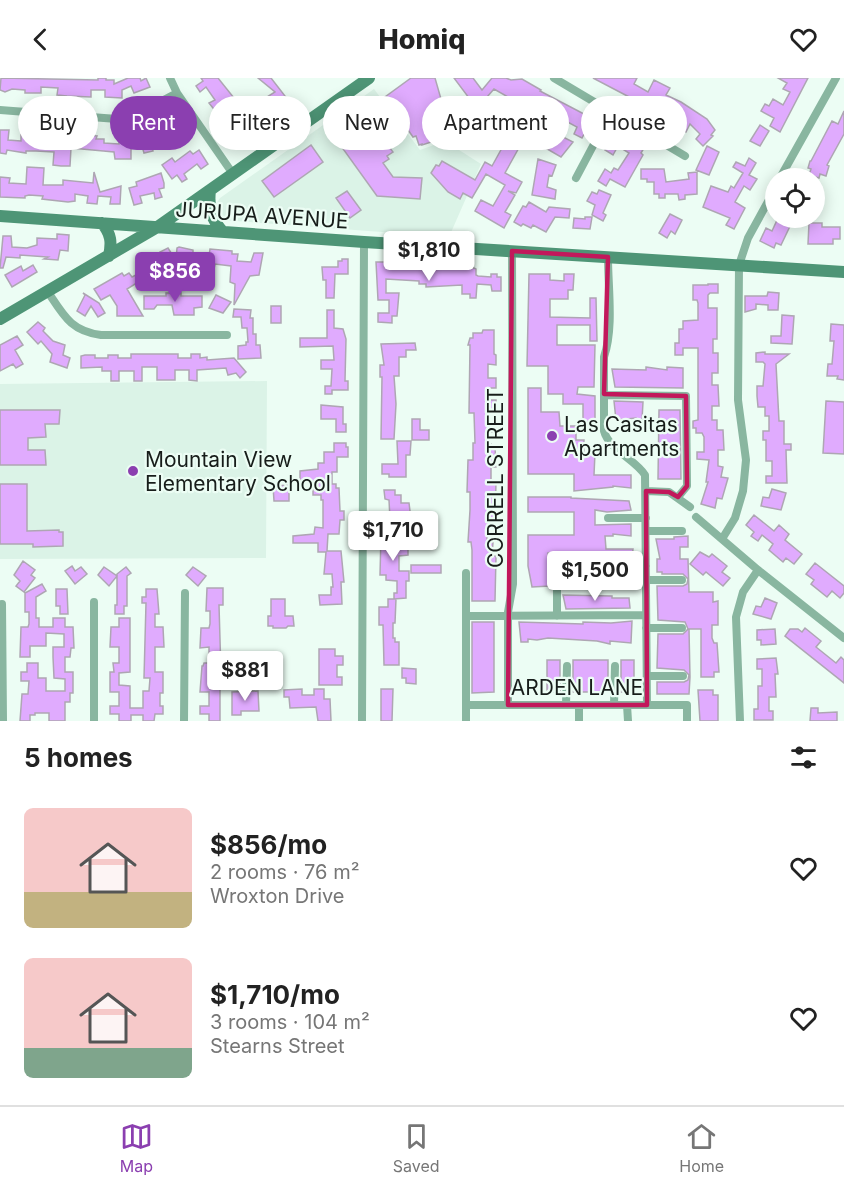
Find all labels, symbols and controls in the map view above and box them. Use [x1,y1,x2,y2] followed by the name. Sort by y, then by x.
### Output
[24,23,57,56] icon: back
[379,23,465,56] text: Homiq
[787,23,820,56] icon: heart
[18,96,98,150] chip: Buy
[110,96,197,150] chip: Rent
[209,96,311,150] chip: Filters
[323,96,410,150] chip: New
[422,96,569,150] chip: Apartment
[581,96,687,150] chip: House
[765,168,825,228] map controls
[765,168,825,228] button: locate
[175,196,349,234] street label: JURUPA AVENUE
[380,231,478,282] pin: $1,810
[398,238,460,262] text: $1,810
[139,252,211,303] pin: $856
[149,259,201,283] text: $856
[483,388,508,568] street label: CORRELL STREET
[564,412,679,461] place label: Las Casitas Apartments
[545,429,559,443] marker: Las Casitas Apartments
[145,447,331,496] place label: Mountain View Elementary School
[126,464,140,478] marker: Mountain View Elementary School
[344,511,442,562] pin: $1,710
[362,518,424,542] text: $1,710
[546,551,644,602] pin: $1,500
[561,558,629,582] text: $1,500
[209,651,281,702] pin: $881
[221,658,269,682] text: $881
[511,675,643,700] street label: ARDEN LANE
[787,741,820,774] icon: filters
[24,742,133,773] text: 5 homes
[210,829,327,860] text: $856/mo
[72,832,144,904] icon: home
[787,852,820,885] icon: heart
[210,860,359,884] text: 2 rooms · 76 m²
[210,884,345,908] text: Wroxton Drive
[210,979,340,1010] text: $1,710/mo
[72,982,144,1054] icon: home
[787,1002,820,1035] icon: heart
[210,1010,370,1034] text: 3 rooms · 104 m²
[210,1034,345,1058] text: Stearns Street
[120,1120,153,1176] tab: Map
[393,1120,440,1176] tab: Saved
[679,1120,724,1176] tab: Home

